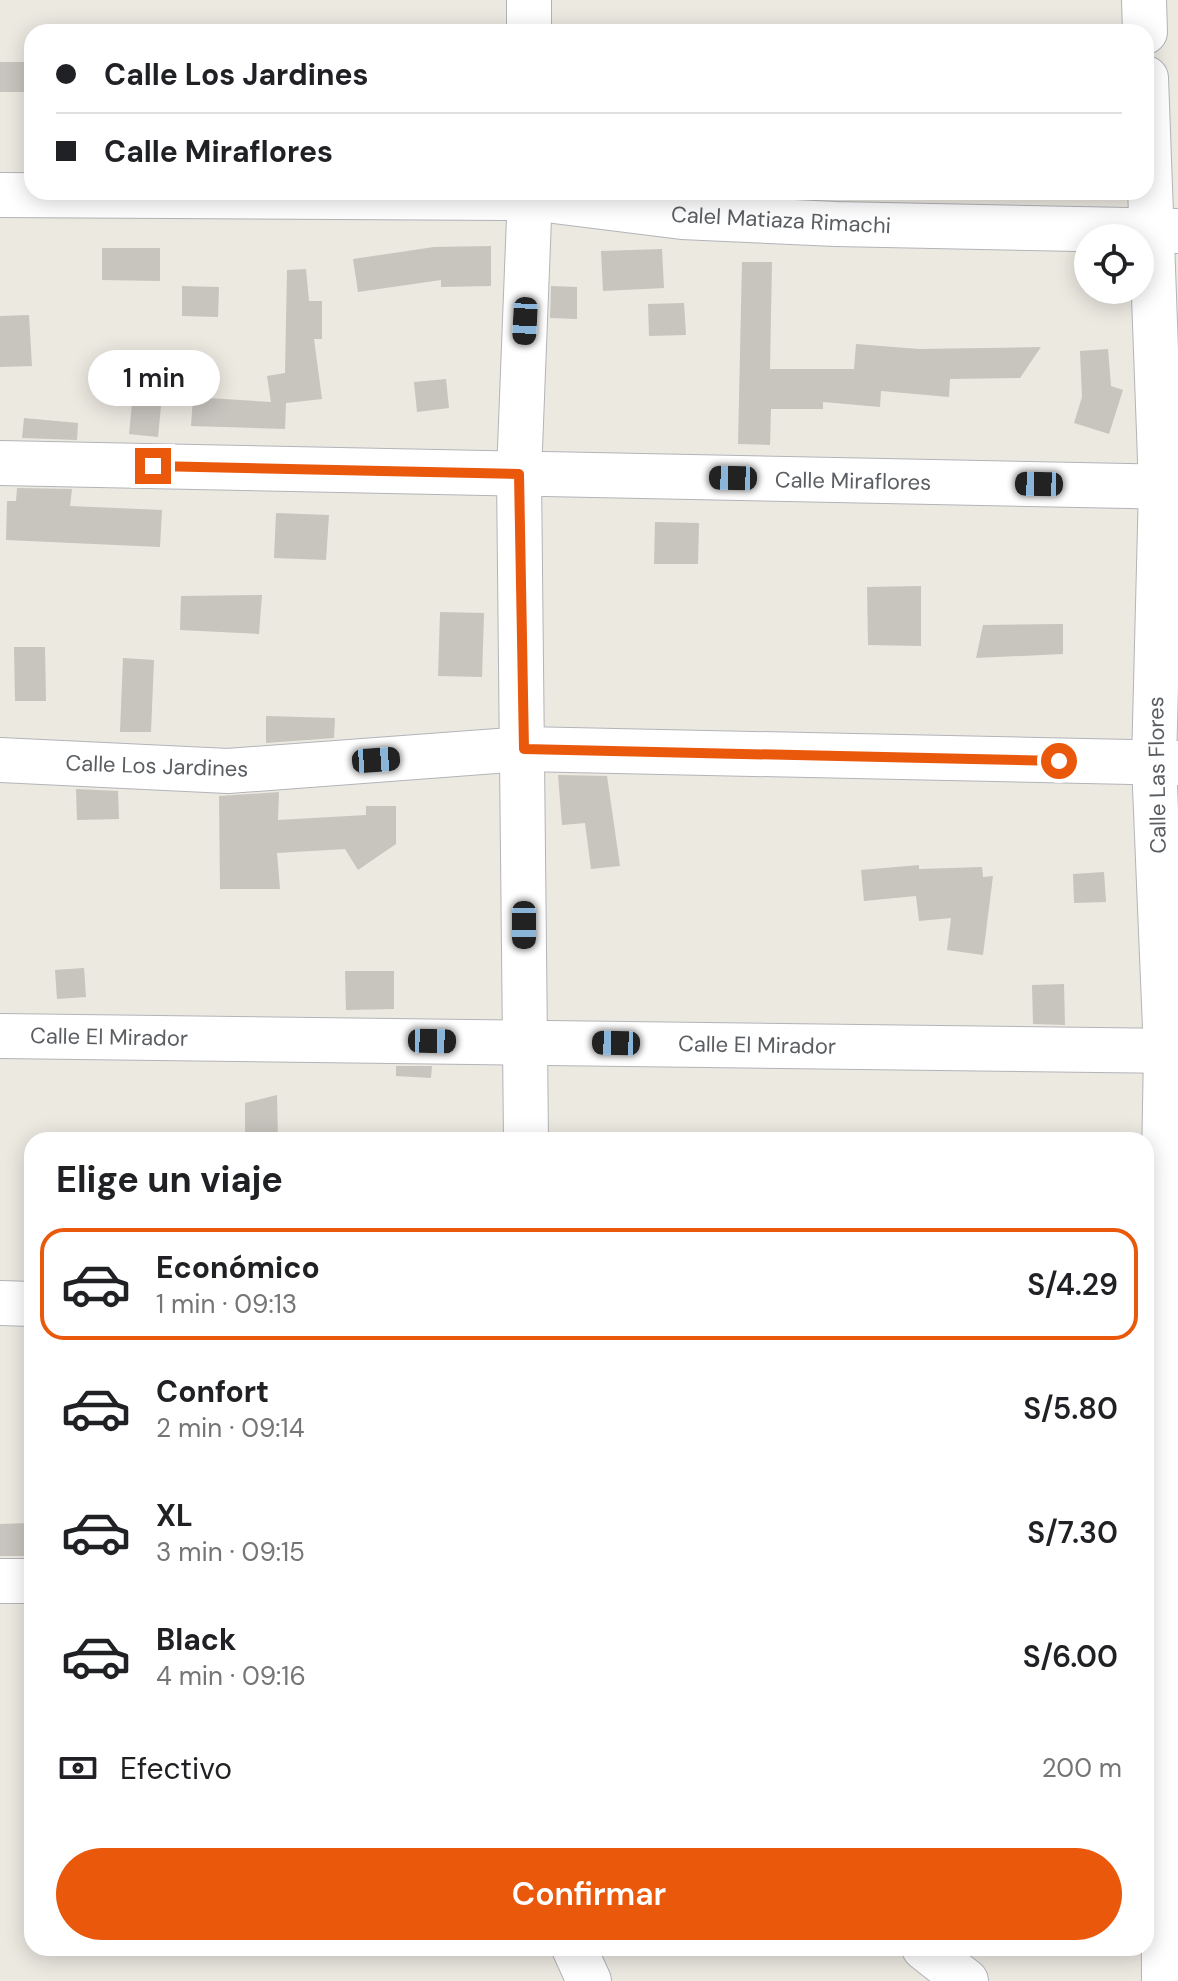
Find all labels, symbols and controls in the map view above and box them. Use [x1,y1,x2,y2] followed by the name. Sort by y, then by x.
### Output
[104,55,368,94] text: Calle Los Jardines
[104,132,333,171] text: Calle Miraflores
[670,200,892,240] street label: Calel Matiaza Rimachi
[1074,224,1154,304] map controls
[1074,224,1154,304] button: locate
[512,296,538,346] car
[87,350,219,406] callout: 1 min
[123,361,185,395] text: 1 min
[135,448,171,484] route end
[775,465,931,497] street label: Calle Miraflores
[709,466,757,490] car
[1015,472,1063,496] car
[1141,696,1173,854] street label: Calle Las Flores
[1041,743,1077,779] route start
[351,746,401,774] car
[65,748,249,784] street label: Calle Los Jardines
[512,901,536,949] car
[30,1021,188,1053] street label: Calle El Mirador
[408,1029,456,1053] car
[678,1029,836,1061] street label: Calle El Mirador
[592,1031,640,1055] car
[56,1156,283,1203] text: Elige un viaje
[60,1248,132,1320] icon: car
[156,1248,320,1287] text: Económico
[1027,1265,1118,1304] text: S/4.29
[156,1287,297,1321] text: 1 min · 09:13
[60,1372,132,1444] icon: car
[156,1372,269,1411] text: Confort
[1023,1389,1118,1428] text: S/5.80
[156,1411,304,1445] text: 2 min · 09:14
[60,1496,132,1568] icon: car
[156,1496,193,1535] text: XL
[1027,1513,1118,1552] text: S/7.30
[156,1535,305,1569] text: 3 min · 09:15
[60,1620,132,1692] icon: car
[156,1620,236,1659] text: Black
[1023,1637,1118,1676] text: S/6.00
[156,1659,306,1693] text: 4 min · 09:16
[56,1746,100,1790] icon: cash
[120,1749,232,1788] text: Efectivo
[1042,1751,1122,1785] text: 200 m
[56,1848,1122,1940] button: Confirmar

